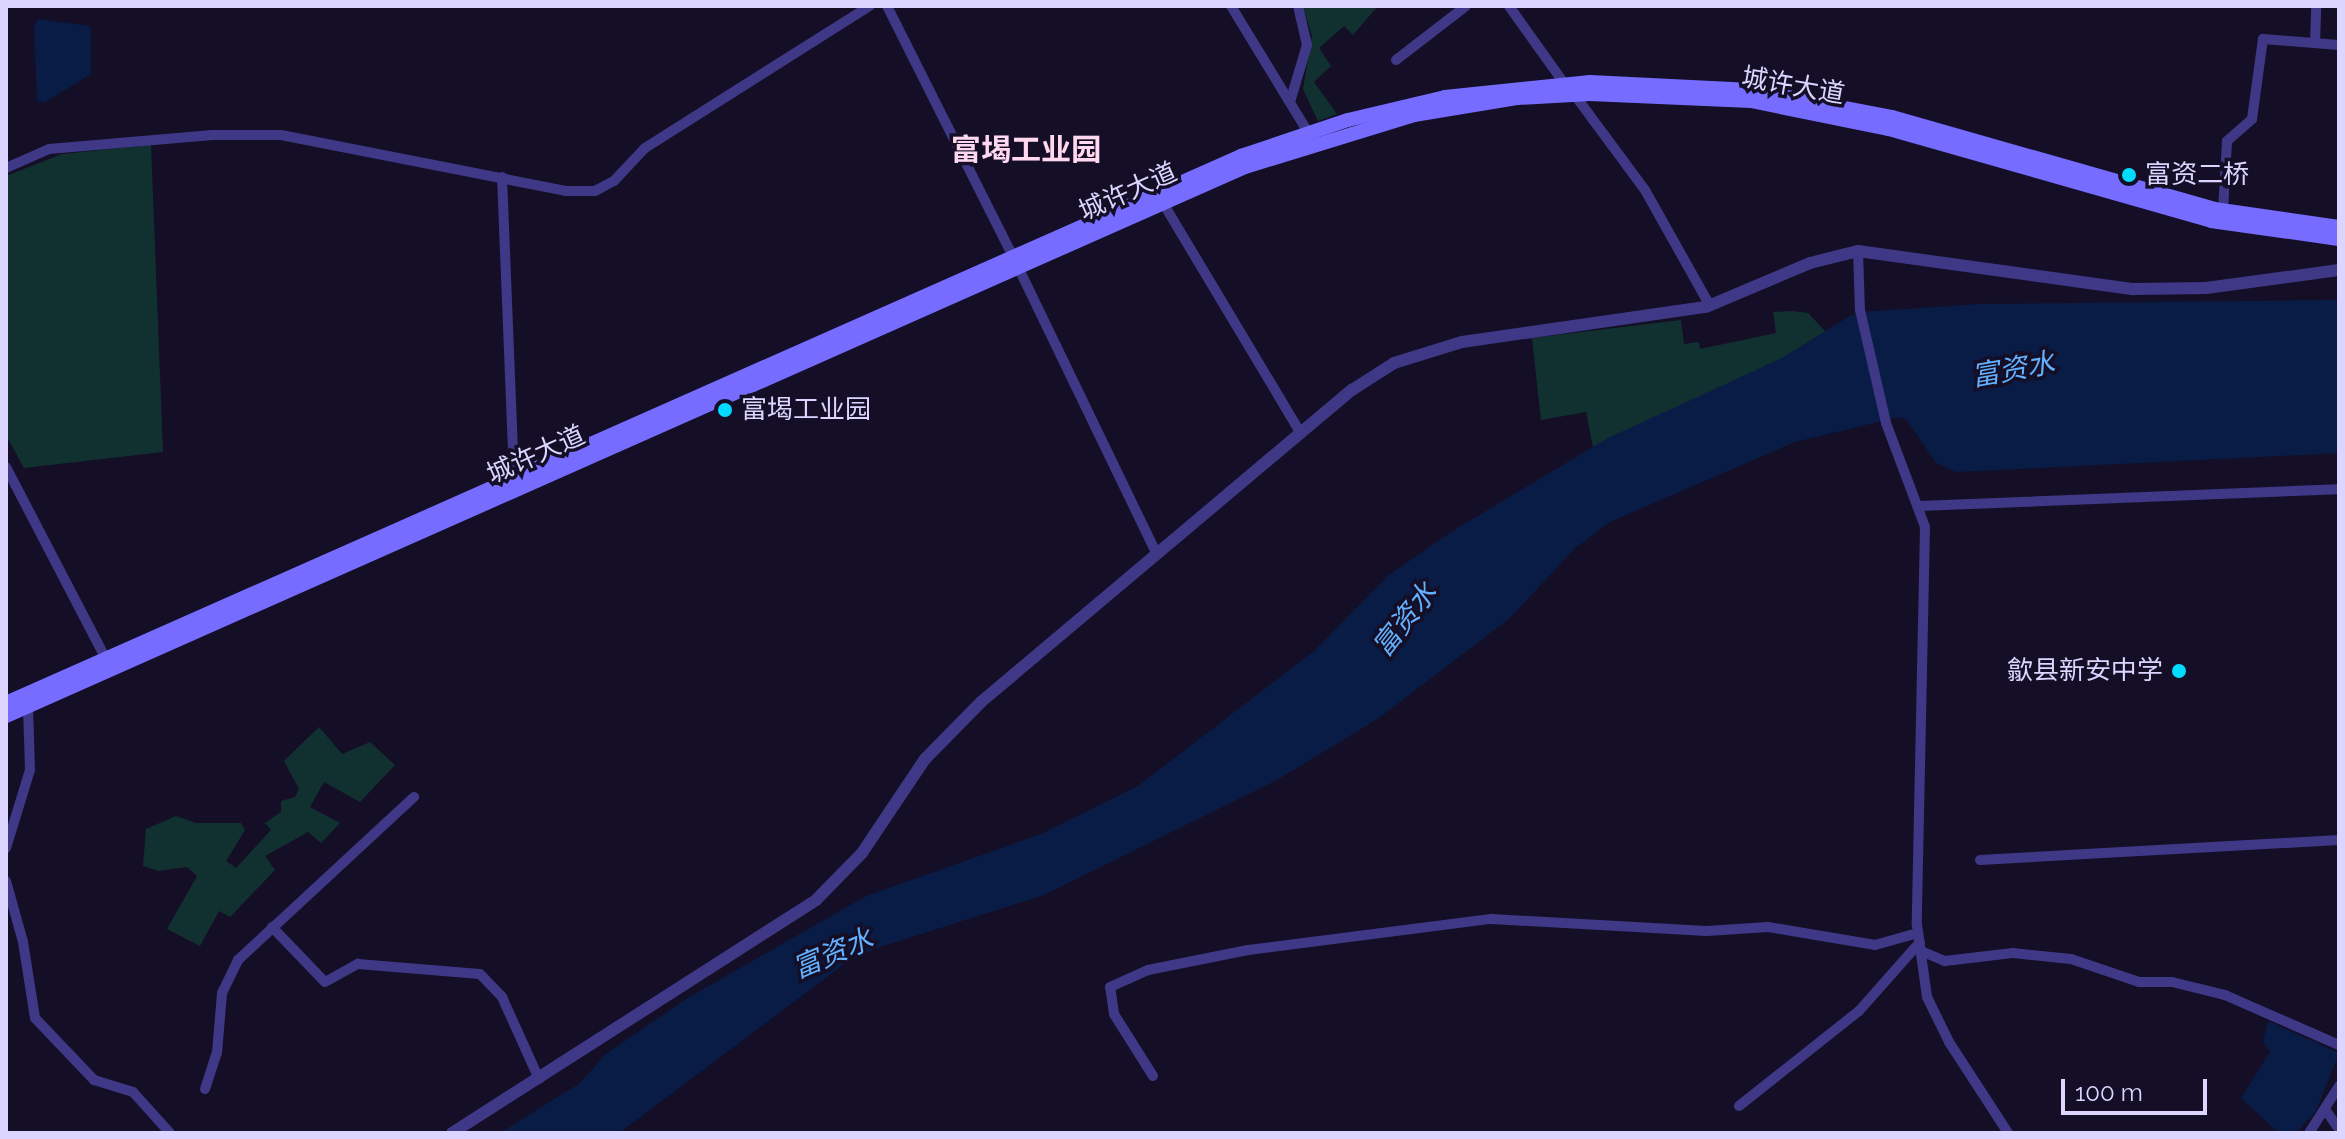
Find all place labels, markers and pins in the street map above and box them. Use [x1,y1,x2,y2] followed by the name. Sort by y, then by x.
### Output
[2145,159,2249,191] place label: 富资二桥
[2120,166,2138,184] marker: 富资二桥
[741,394,871,426] place label: 富堨工业园
[716,401,734,419] marker: 富堨工业园
[2007,655,2163,687] place label: 歙县新安中学
[2170,662,2188,680] marker: 歙县新安中学

